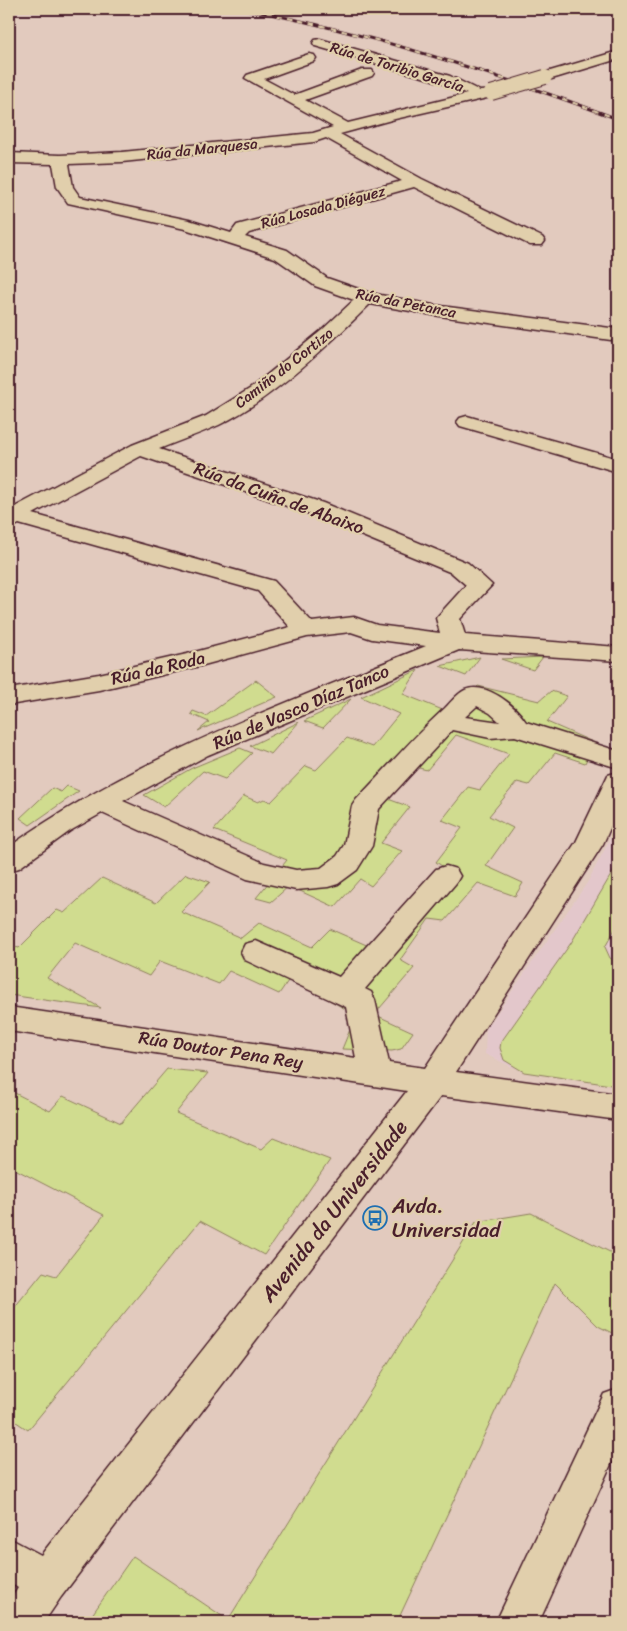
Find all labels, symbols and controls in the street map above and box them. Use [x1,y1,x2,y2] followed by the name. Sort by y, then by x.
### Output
[327,34,467,100] street label: Rúa de Toribio García
[145,130,259,168] street label: Rúa da Marquesa
[258,178,389,236] street label: Rúa Losada Diéguez
[354,281,459,326] street label: Rúa da Petanca
[229,321,340,415] street label: Camiño do Cortizo
[189,452,369,544] street label: Rúa da Cuña de Abaixo
[108,642,208,694] street label: Rúa da Roda
[208,655,394,759] street label: Rúa de Vasco Díaz Tanco
[136,1021,306,1079] street label: Rúa Doutor Pena Rey
[250,1111,418,1311] street label: Avenida da Universidade
[391,1187,502,1249] place label: Avda. Universidad
[362,1205,388,1231] bus stop icon: Avda. Universidad

